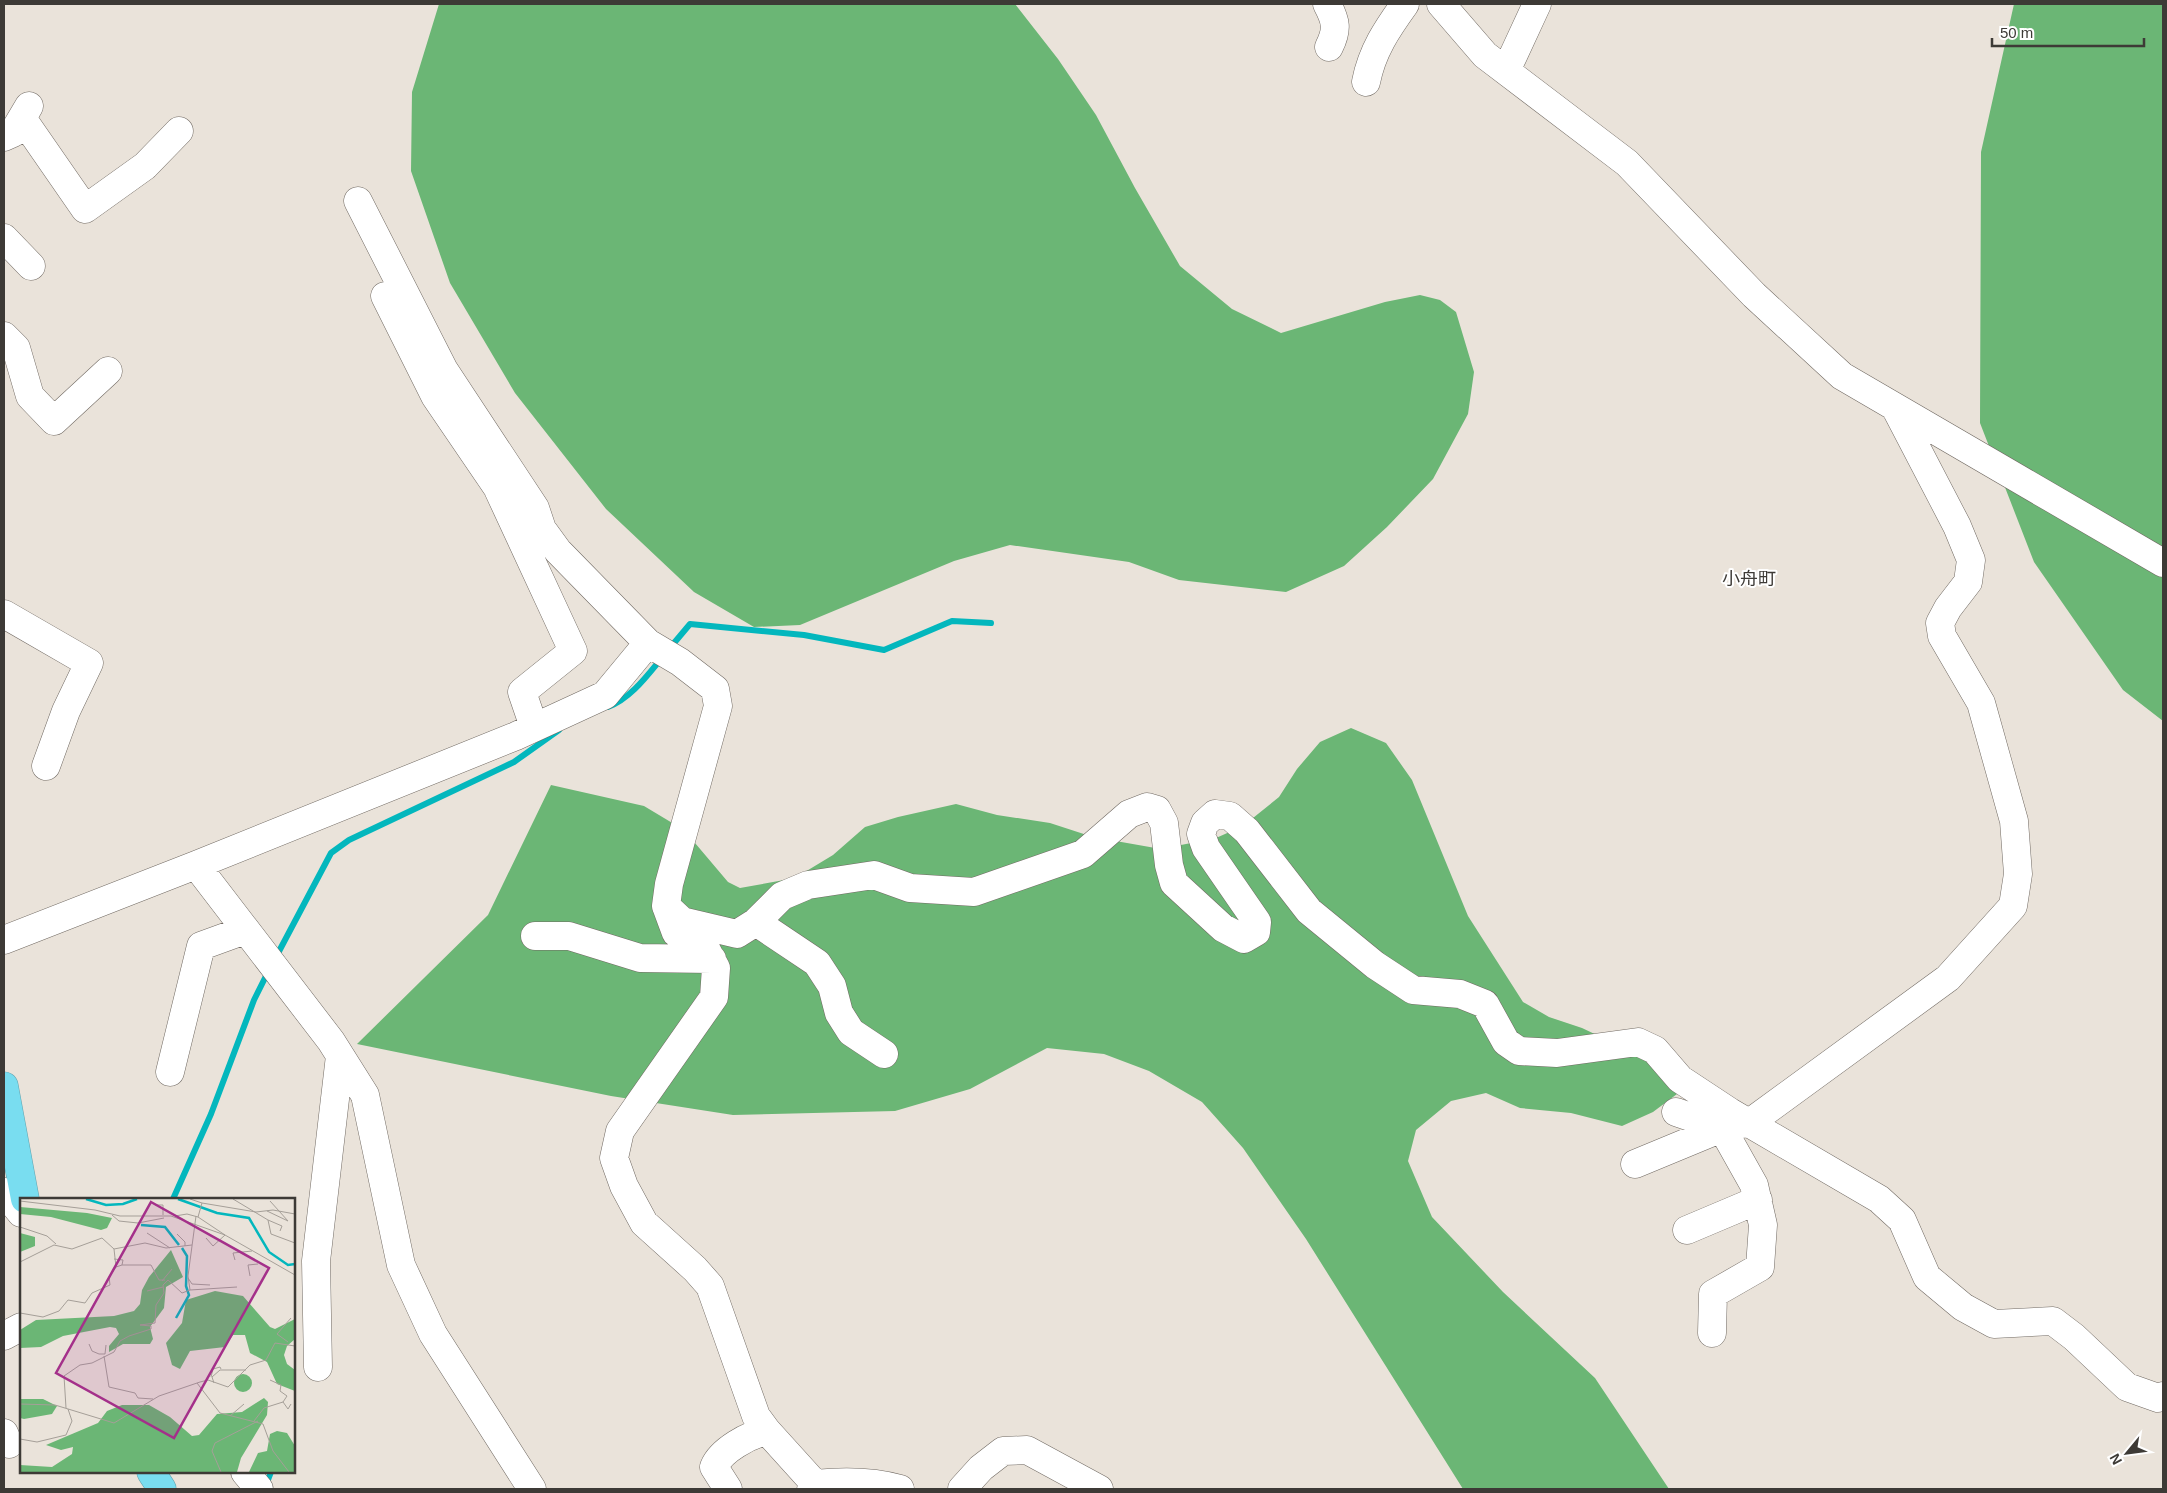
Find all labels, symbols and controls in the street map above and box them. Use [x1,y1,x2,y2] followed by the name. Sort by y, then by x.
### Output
[1992,15,2144,47] scale bar
[2000,24,2033,41] text: 50 m
[1722,569,1776,589] district label: 小舟町
[20,1198,295,1473] inset map
[2102,1428,2152,1478] north arrow
[2106,1451,2125,1468] text: N

